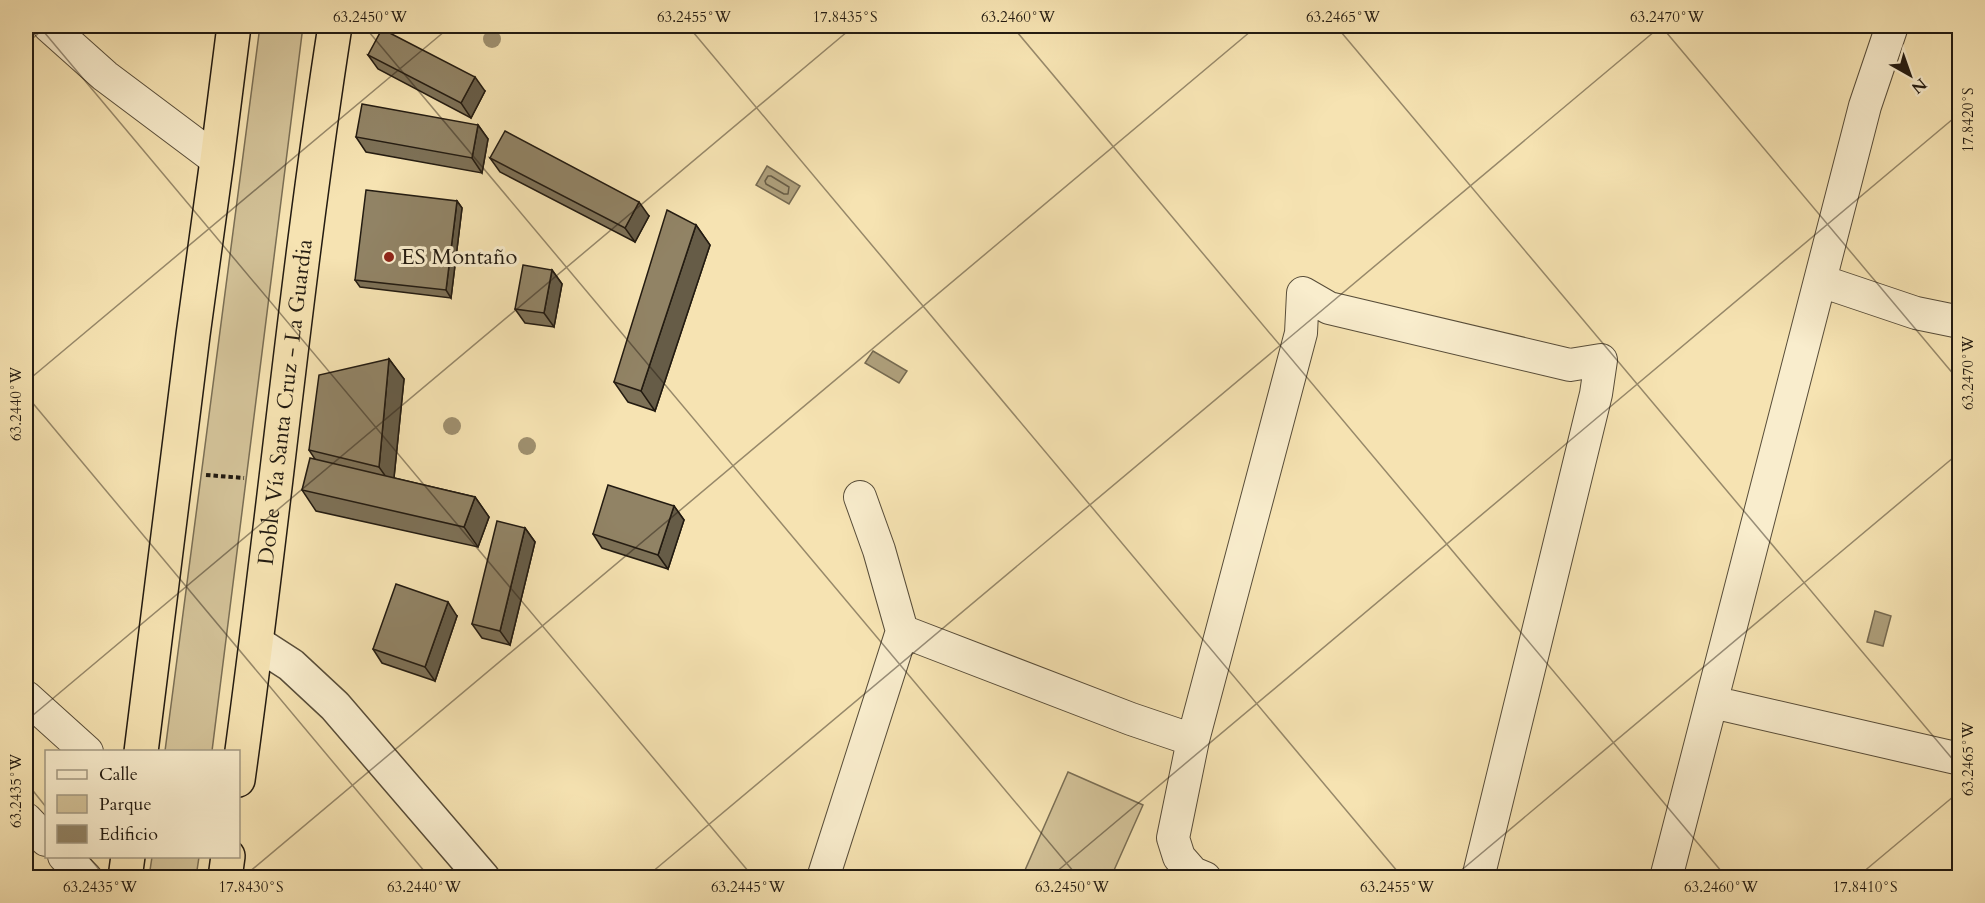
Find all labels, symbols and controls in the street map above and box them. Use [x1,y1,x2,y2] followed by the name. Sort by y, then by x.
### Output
[333,7,408,27] text: 63.2450°W
[657,7,732,27] text: 63.2455°W
[812,7,878,27] text: 17.8435°S
[981,7,1056,27] text: 63.2460°W
[1306,7,1381,27] text: 63.2465°W
[1630,7,1705,27] text: 63.2470°W
[1880,45,1940,105] north arrow
[1907,73,1931,99] text: N
[1958,87,1978,153] text: 17.8420°S
[251,237,320,567] street label: Doble Vía Santa Cruz - La Guardia
[401,242,518,272] place label: ES Montaño
[382,250,396,264] marker: ES Montaño
[1958,335,1978,410] text: 63.2470°W
[6,366,26,441] text: 63.2440°W
[1958,721,1978,796] text: 63.2465°W
[45,750,240,858] legend
[6,753,26,828] text: 63.2435°W
[99,762,138,787] text: Calle
[99,792,152,817] text: Parque
[99,822,158,847] text: Edificio
[63,877,138,897] text: 63.2435°W
[218,877,284,897] text: 17.8430°S
[387,877,462,897] text: 63.2440°W
[711,877,786,897] text: 63.2445°W
[1035,877,1110,897] text: 63.2450°W
[1360,877,1435,897] text: 63.2455°W
[1684,877,1759,897] text: 63.2460°W
[1832,877,1898,897] text: 17.8410°S

